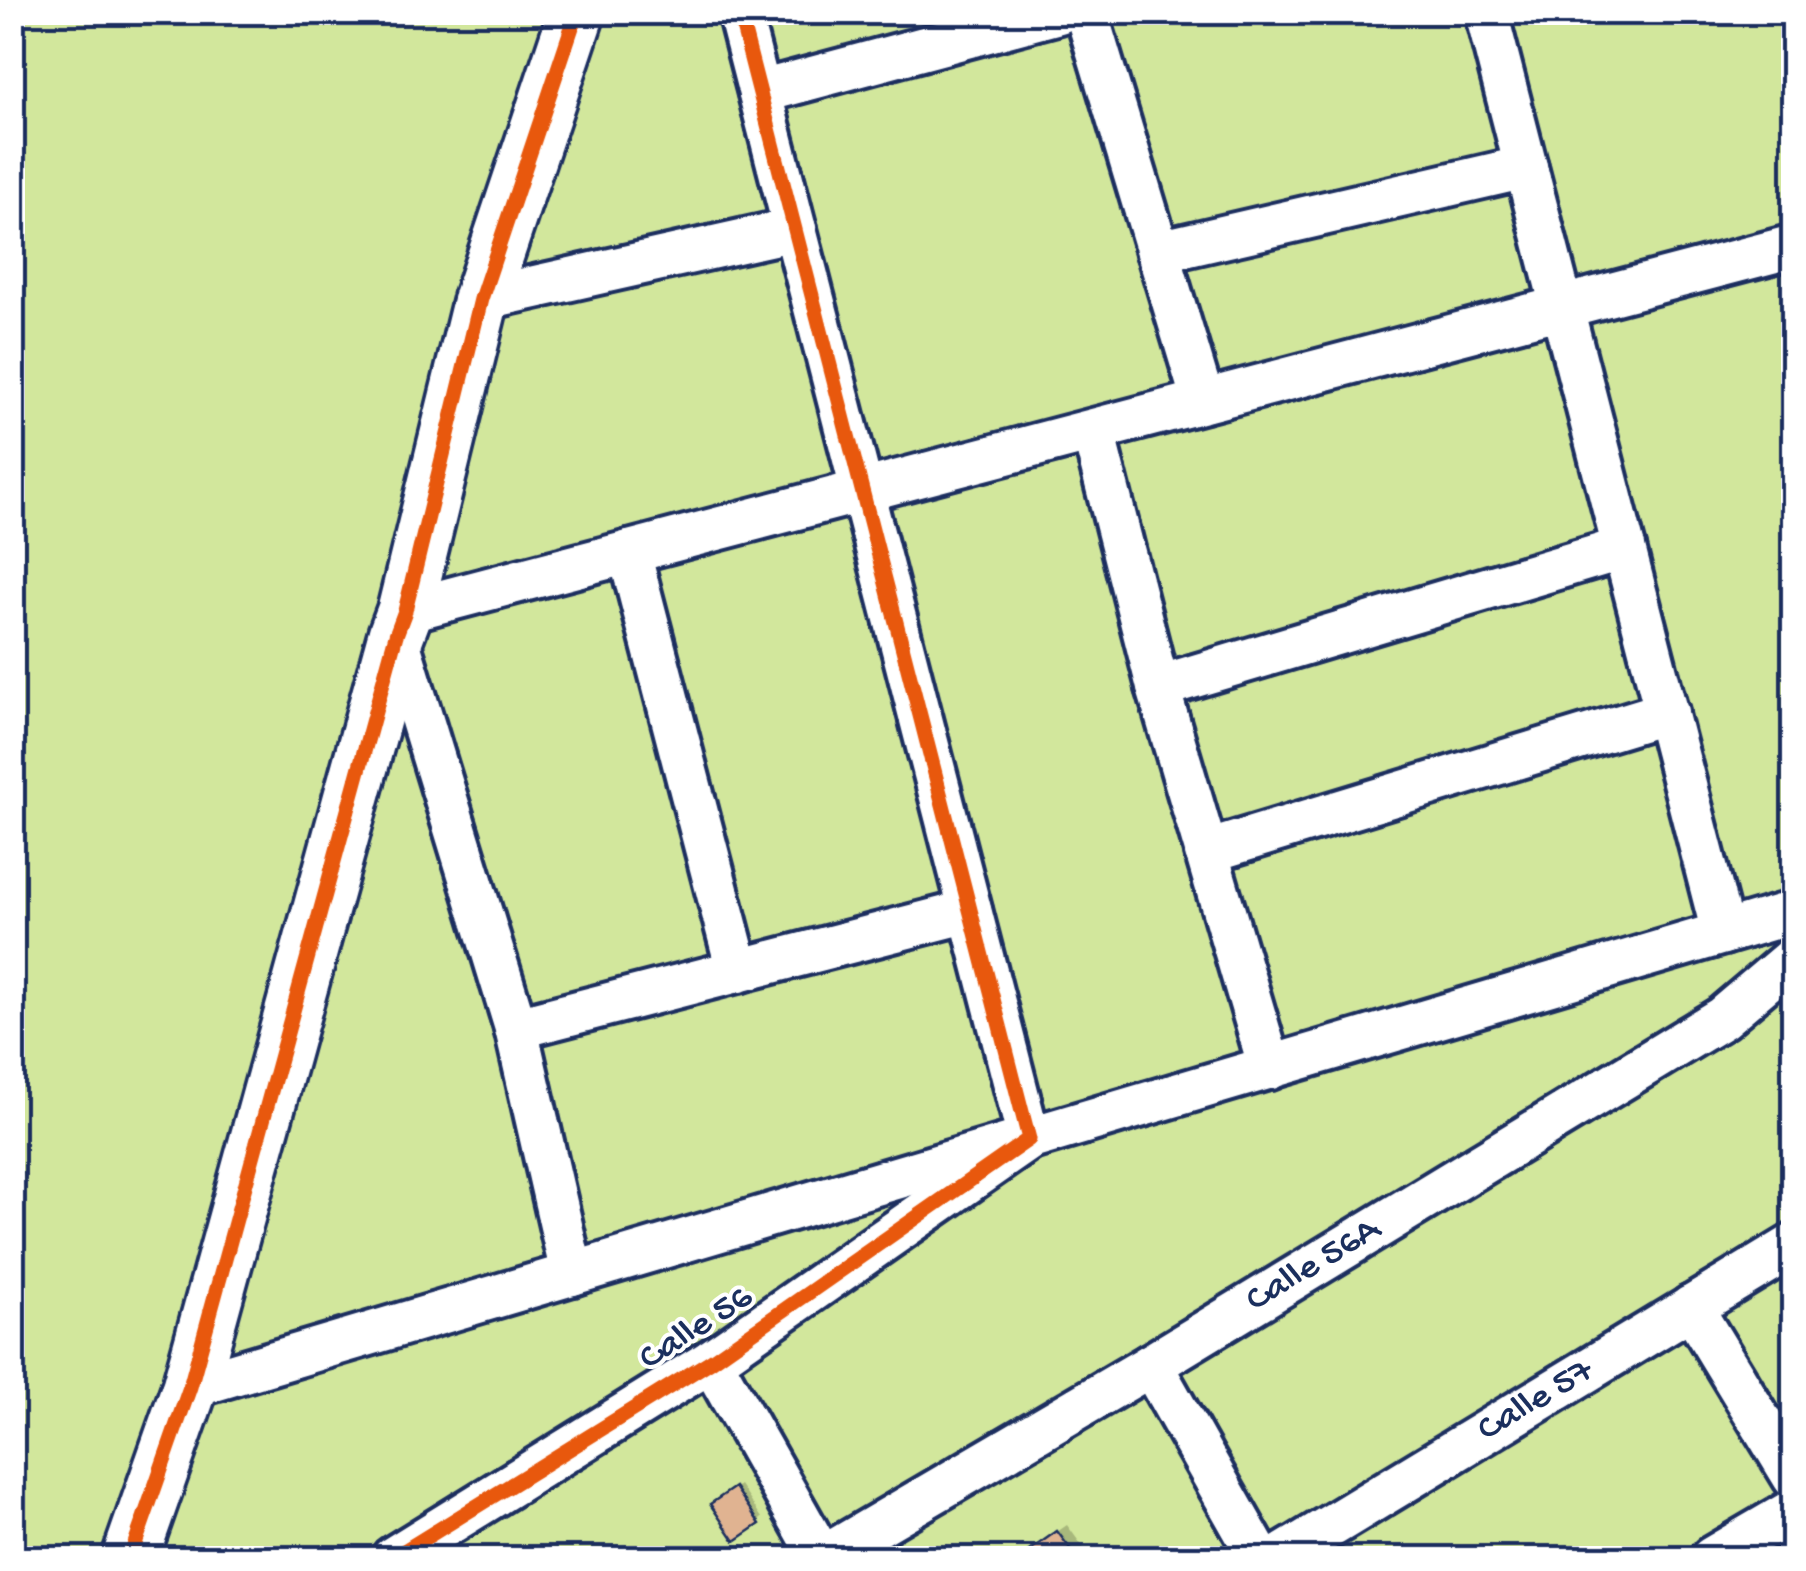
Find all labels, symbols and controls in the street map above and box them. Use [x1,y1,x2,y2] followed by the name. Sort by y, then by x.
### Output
[1239,1207,1391,1323] street label: Calle 56A
[632,1276,763,1382] street label: Calle 56
[1471,1349,1603,1453] street label: Calle 57

